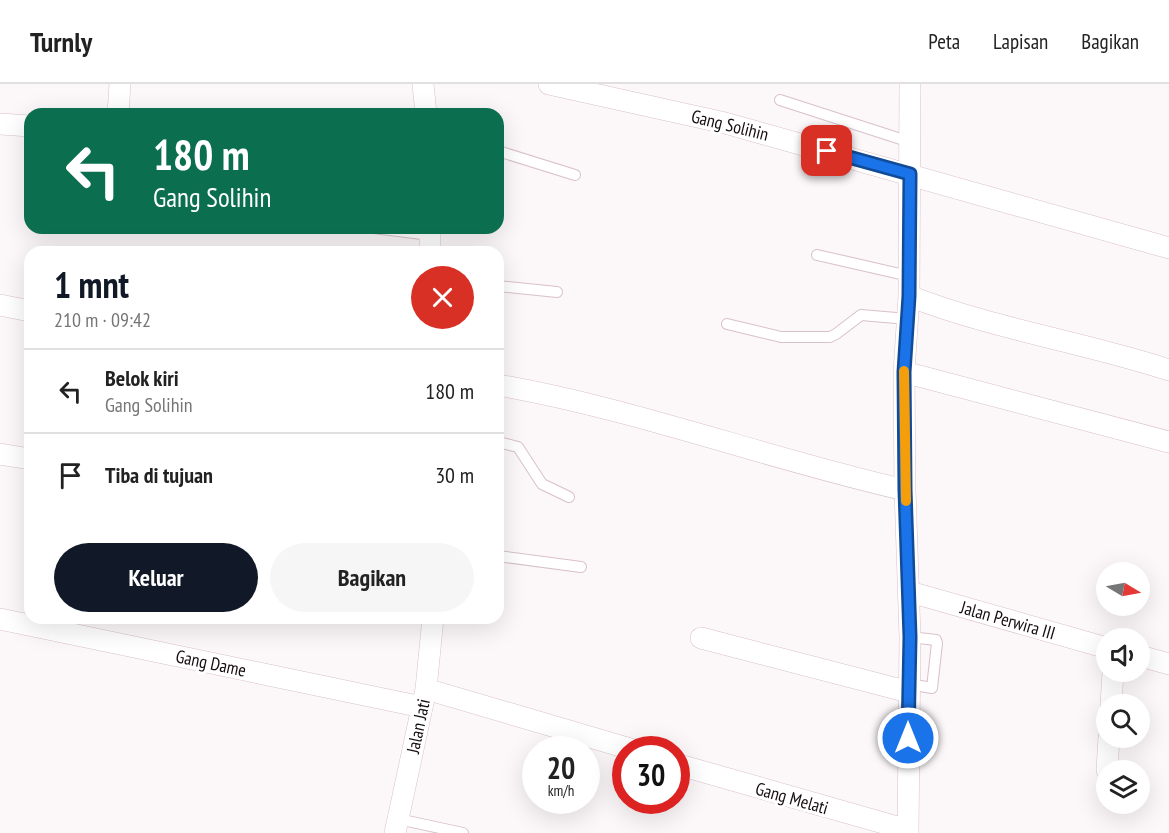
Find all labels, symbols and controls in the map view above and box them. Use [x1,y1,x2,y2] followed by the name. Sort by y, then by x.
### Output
[30,23,92,60] text: Turnly
[928,28,960,55] text: Peta
[993,28,1048,55] text: Lapisan
[1081,28,1139,55] text: Bagikan
[689,104,771,146] street label: Gang Solihin
[801,125,852,176] pin
[153,127,250,182] text: 180 m
[54,132,132,210] icon: left
[810,134,843,167] icon: arrive
[153,180,271,214] text: Gang Solihin
[54,261,129,308] text: 1 mnt
[411,266,474,329] button: close
[54,307,151,333] text: 210 m · 09:42
[105,364,179,392] text: Belok kiri
[54,375,87,408] icon: left
[425,377,474,405] text: 180 m
[105,392,193,418] text: Gang Solihin
[54,459,87,492] icon: arrive
[105,461,213,489] text: Tiba di tujuan
[435,461,474,489] text: 30 m
[54,543,258,612] button: Keluar
[270,543,474,612] button: Bagikan
[1096,562,1150,616] north arrow
[1096,562,1150,814] map controls
[957,595,1058,645] street label: Jalan Perwira III
[1096,628,1150,682] button: sound
[174,644,248,682] street label: Gang Dame
[1096,694,1150,748] button: search
[401,697,435,756] street label: Jalan Jati
[876,706,940,770] position arrow
[612,736,690,814] speed limit sign: 30
[547,748,575,787] text: 20
[1096,760,1150,814] button: layers
[753,777,831,819] street label: Gang Melati
[548,781,574,800] text: km/h

